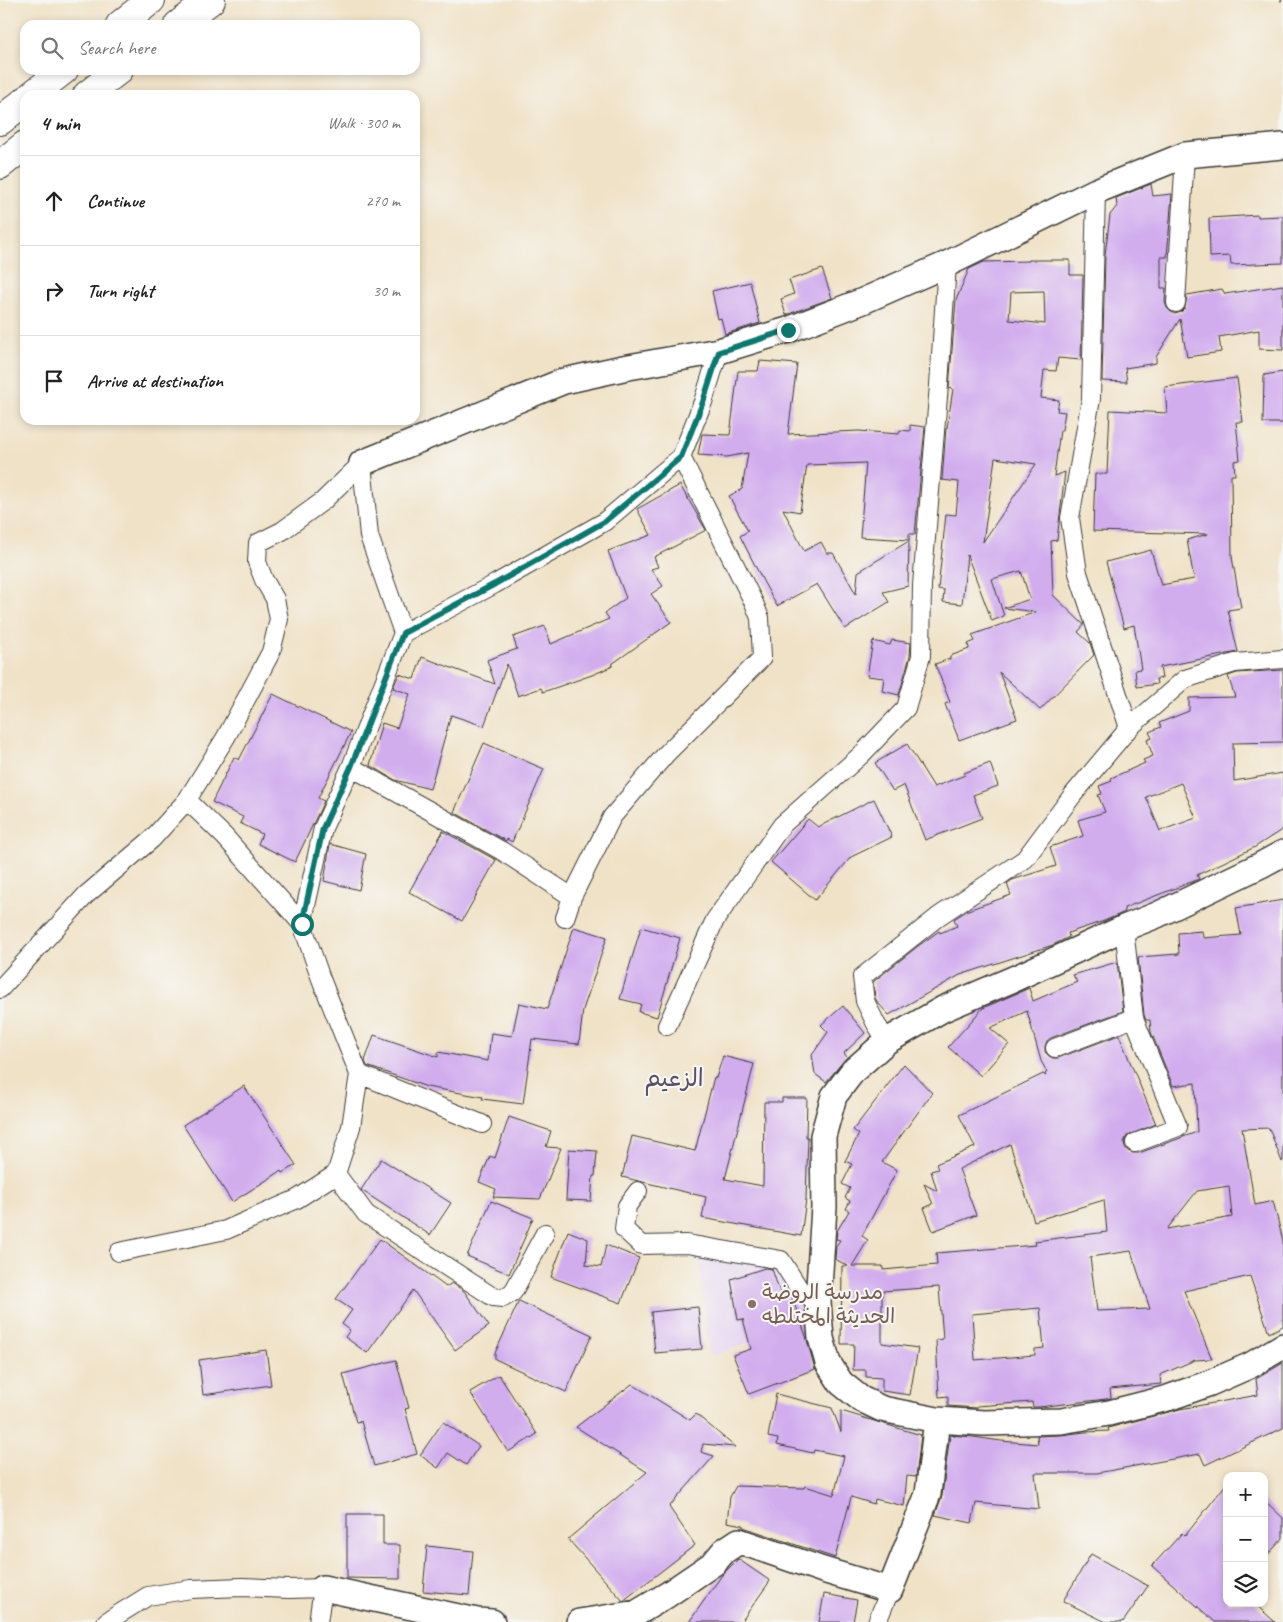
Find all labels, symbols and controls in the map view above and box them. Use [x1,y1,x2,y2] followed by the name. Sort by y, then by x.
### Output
[20,20,420,75] search box
[38,34,66,62] icon: search
[78,36,155,60] text: Search here
[40,110,80,136] text: 4 min
[328,113,400,133] text: Walk · 300 m
[40,187,68,215] icon: ahead
[87,189,144,213] text: Continue
[366,191,400,211] text: 270 m
[40,277,68,305] icon: right
[87,279,154,303] text: Turn right
[373,281,400,301] text: 30 m
[777,319,800,342] route end
[40,367,68,395] icon: arrive
[87,369,223,393] text: Arrive at destination
[291,913,314,936] route start
[644,1063,704,1096] district label: الزعيم
[762,1279,895,1329] place label: مدرسة الروضة الحديثة المختلطه
[746,1298,758,1310] marker: مدرسة الروضة الحديثة المختلطه
[1223,1472,1268,1607] map controls
[1223,1472,1268,1517] button: +
[1223,1517,1268,1562] button: −
[1223,1562,1268,1607] button: layers

